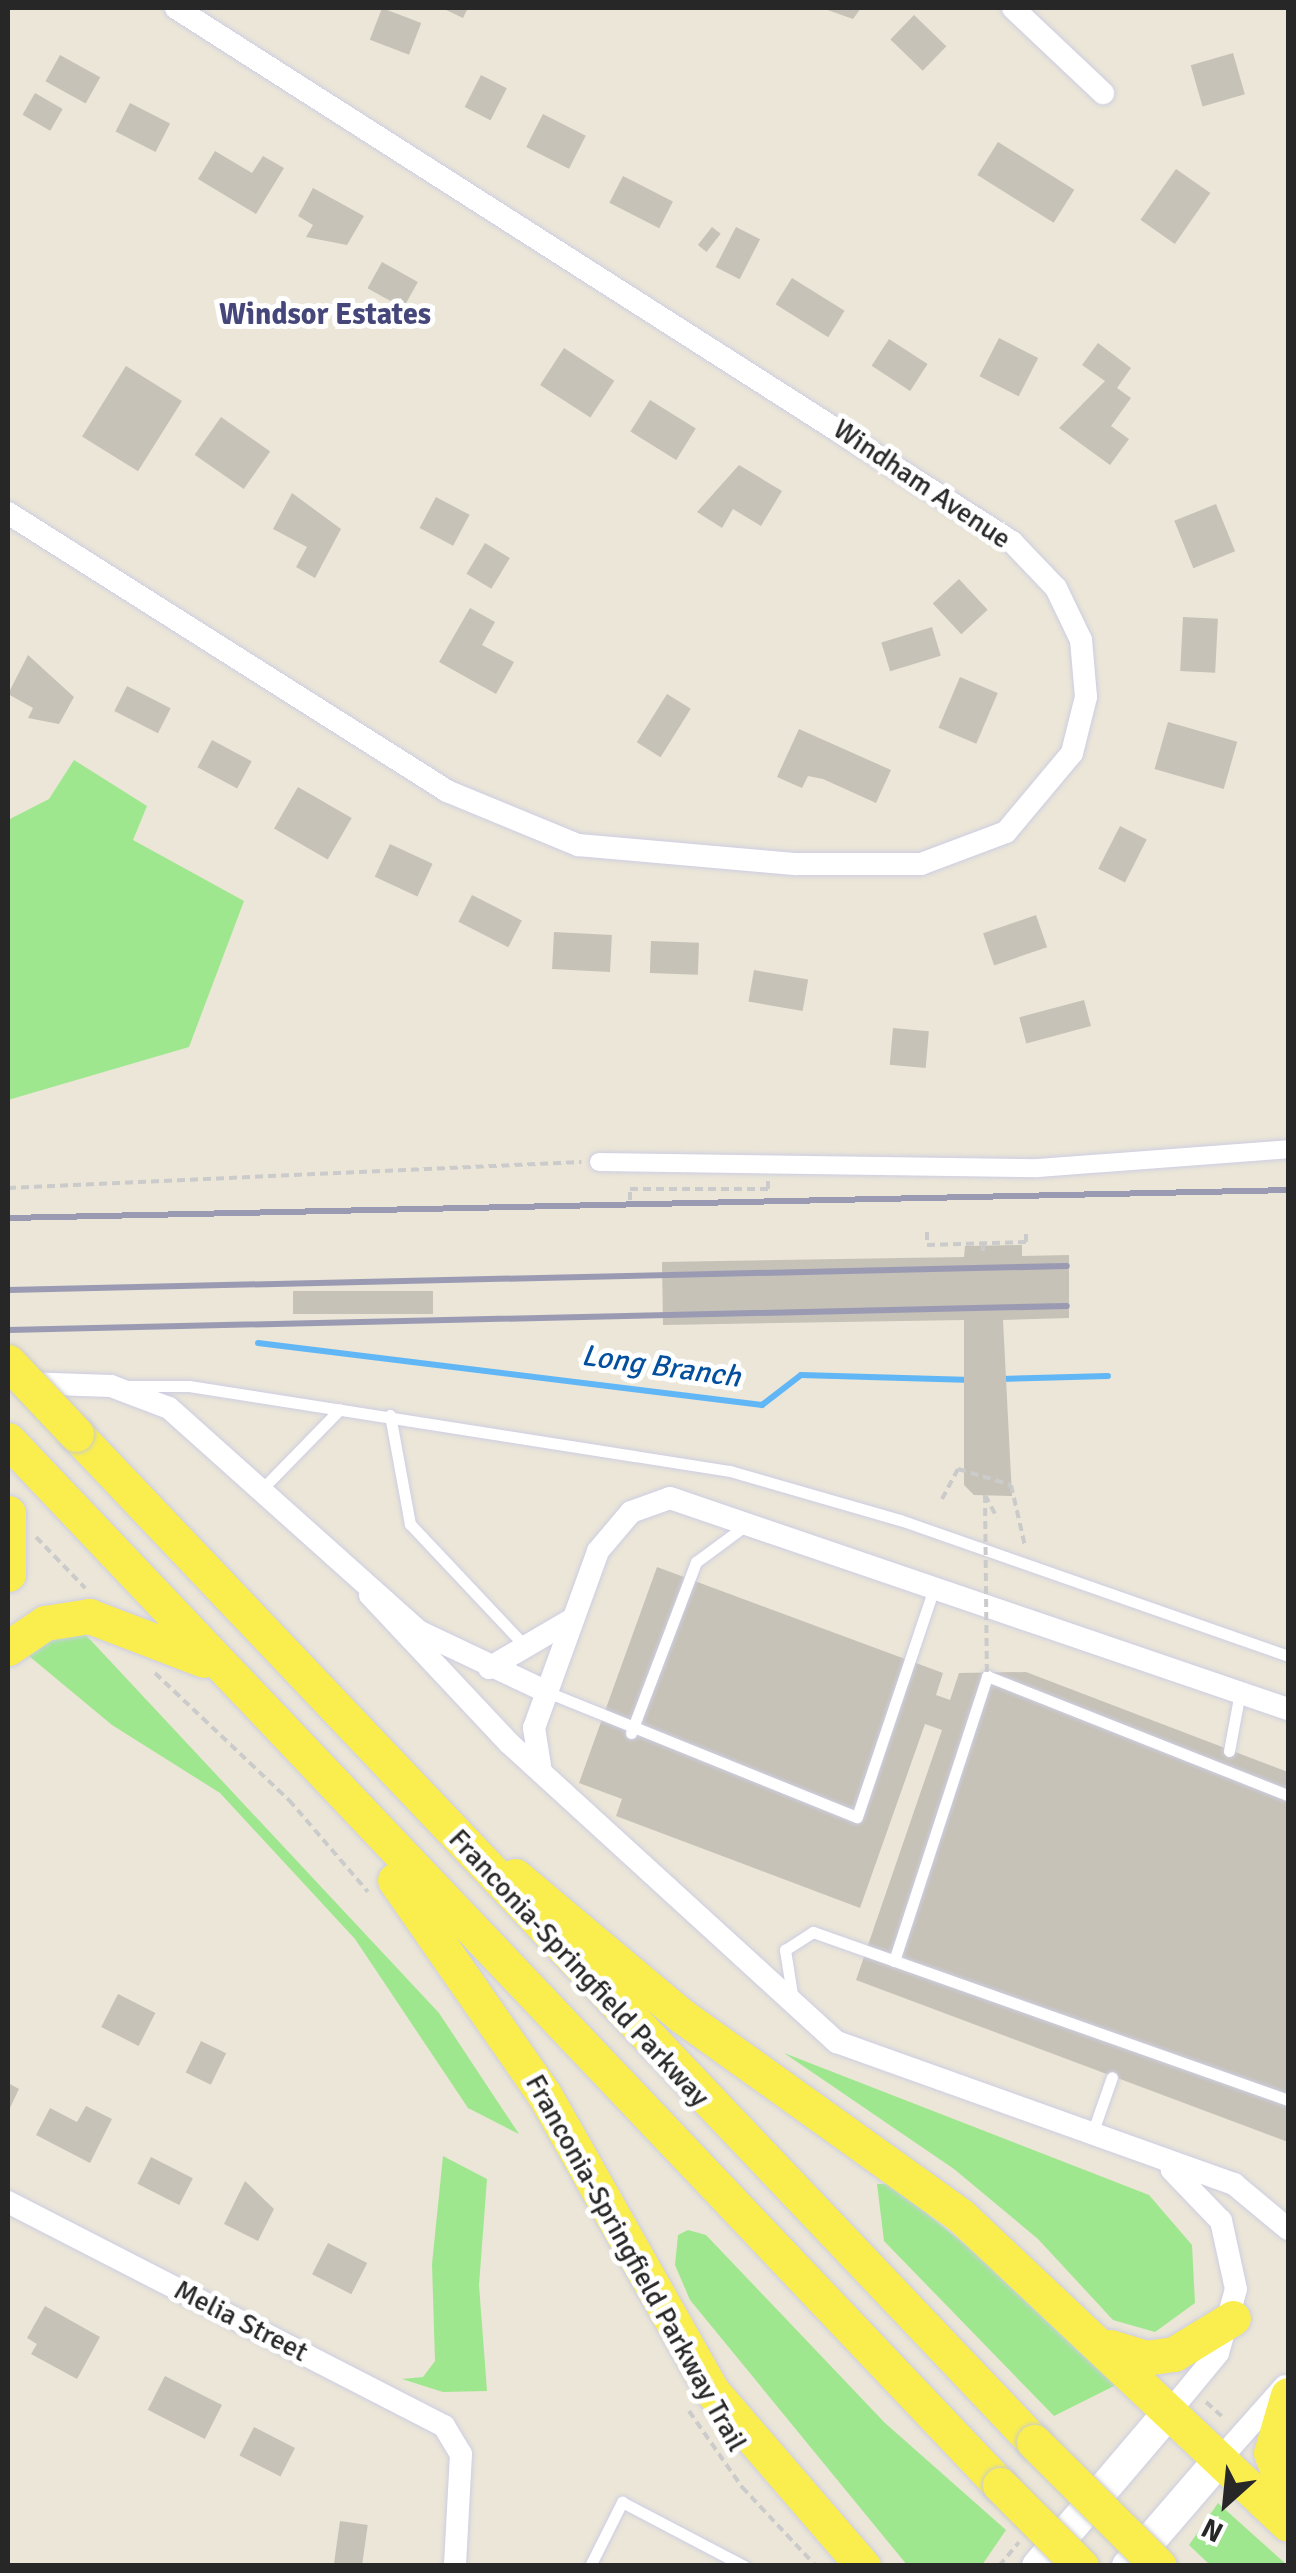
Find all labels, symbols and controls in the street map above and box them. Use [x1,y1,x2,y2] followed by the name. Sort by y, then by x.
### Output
[219,297,431,333] district label: Windsor Estates
[827,412,1017,556] street label: Windham Avenue
[579,1338,743,1396] water label: Long Branch
[442,1822,716,2114] street label: Franconia-Springfield Parkway
[518,2069,754,2457] street label: Franconia-Springfield Parkway Trail
[169,2273,313,2369] street label: Melia Street
[1176,2453,1276,2553] north arrow
[1196,2510,1229,2549] text: N

